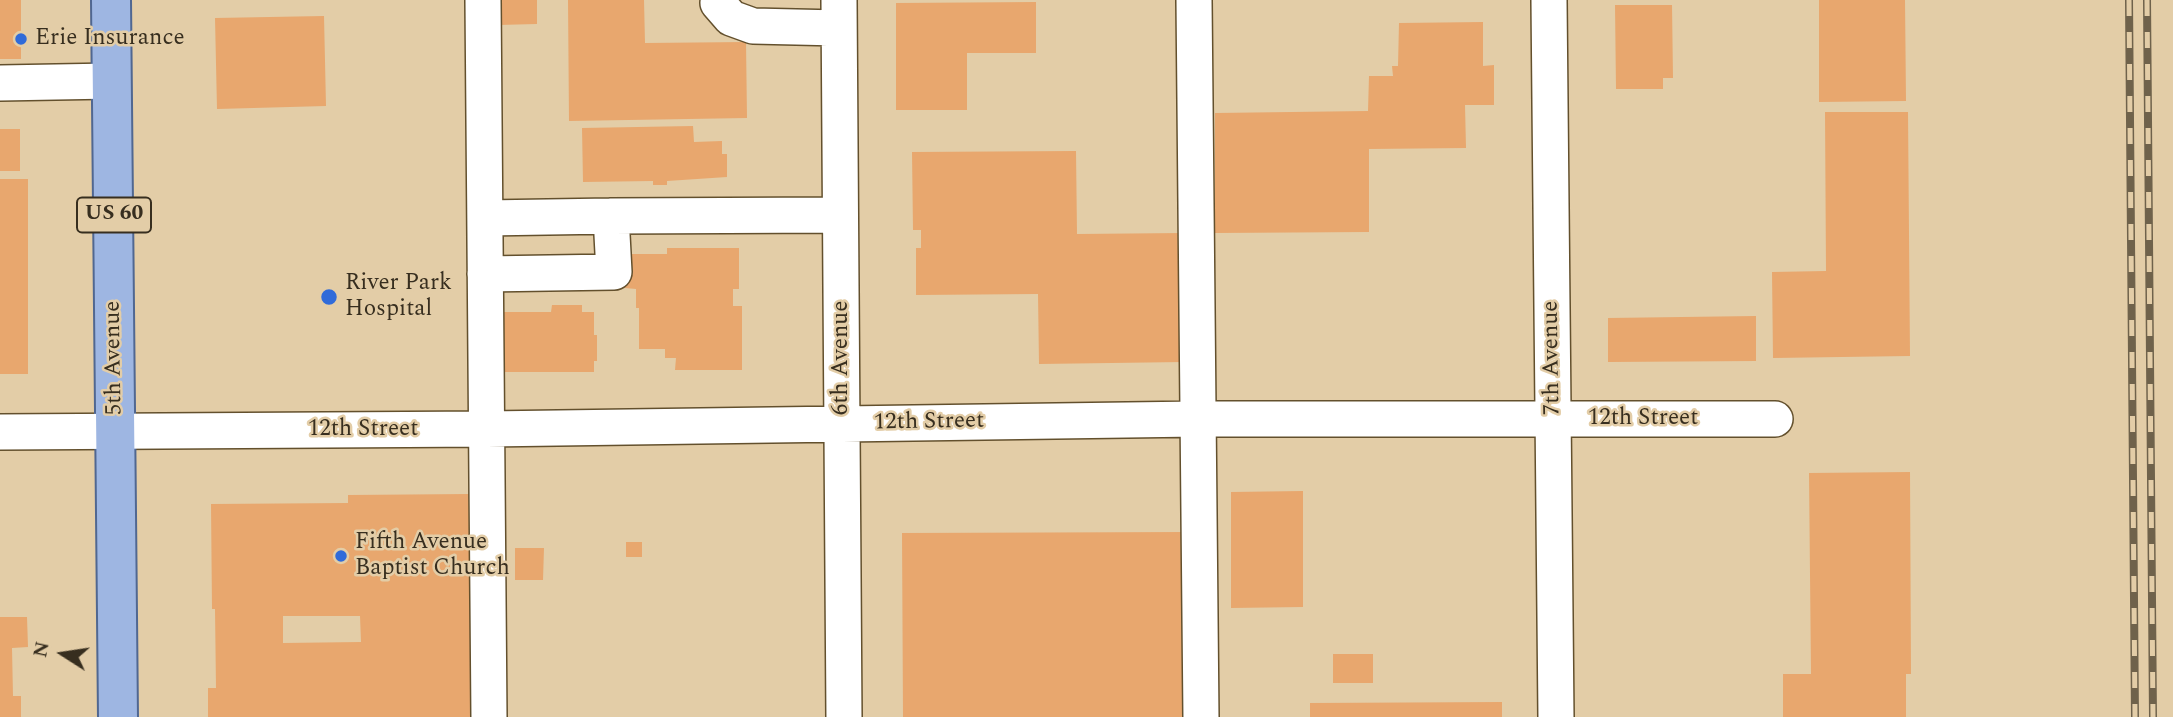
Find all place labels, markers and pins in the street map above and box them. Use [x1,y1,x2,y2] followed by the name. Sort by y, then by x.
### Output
[35,25,185,53] place label: Erie Insurance
[13,31,29,47] marker: Erie Insurance
[345,270,452,324] place label: River Park Hospital
[319,287,339,307] marker: River Park Hospital
[355,529,510,583] place label: Fifth Avenue Baptist Church
[333,548,349,564] marker: Fifth Avenue Baptist Church

